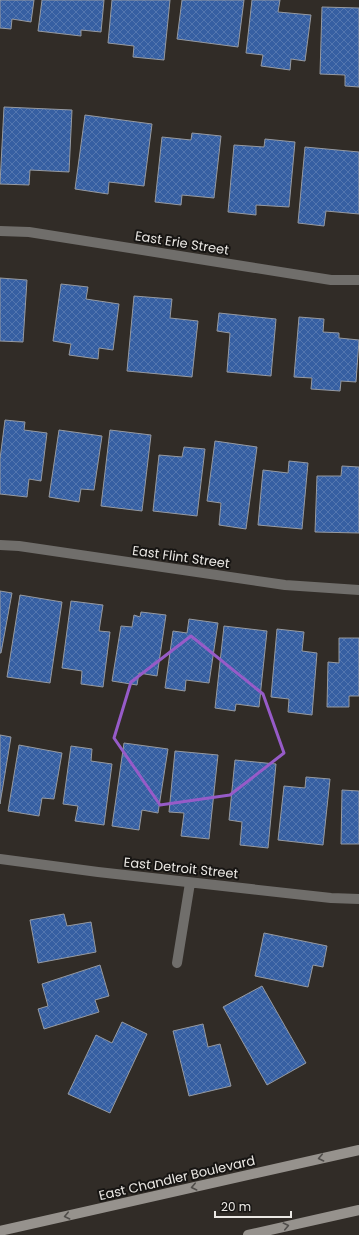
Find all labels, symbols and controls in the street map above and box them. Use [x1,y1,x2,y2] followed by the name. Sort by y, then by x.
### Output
[134,226,231,260] street label: East Erie Street
[131,541,231,573] street label: East Flint Street
[123,853,239,883] street label: East Detroit Street
[97,1151,257,1205] street label: East Chandler Boulevard
[318,1154,324,1162] one-way arrow
[191,1182,198,1191] one-way arrow
[215,1193,291,1219] scale bar
[221,1198,251,1215] text: 20 m
[64,1211,70,1219] one-way arrow
[282,1223,289,1231] one-way arrow

